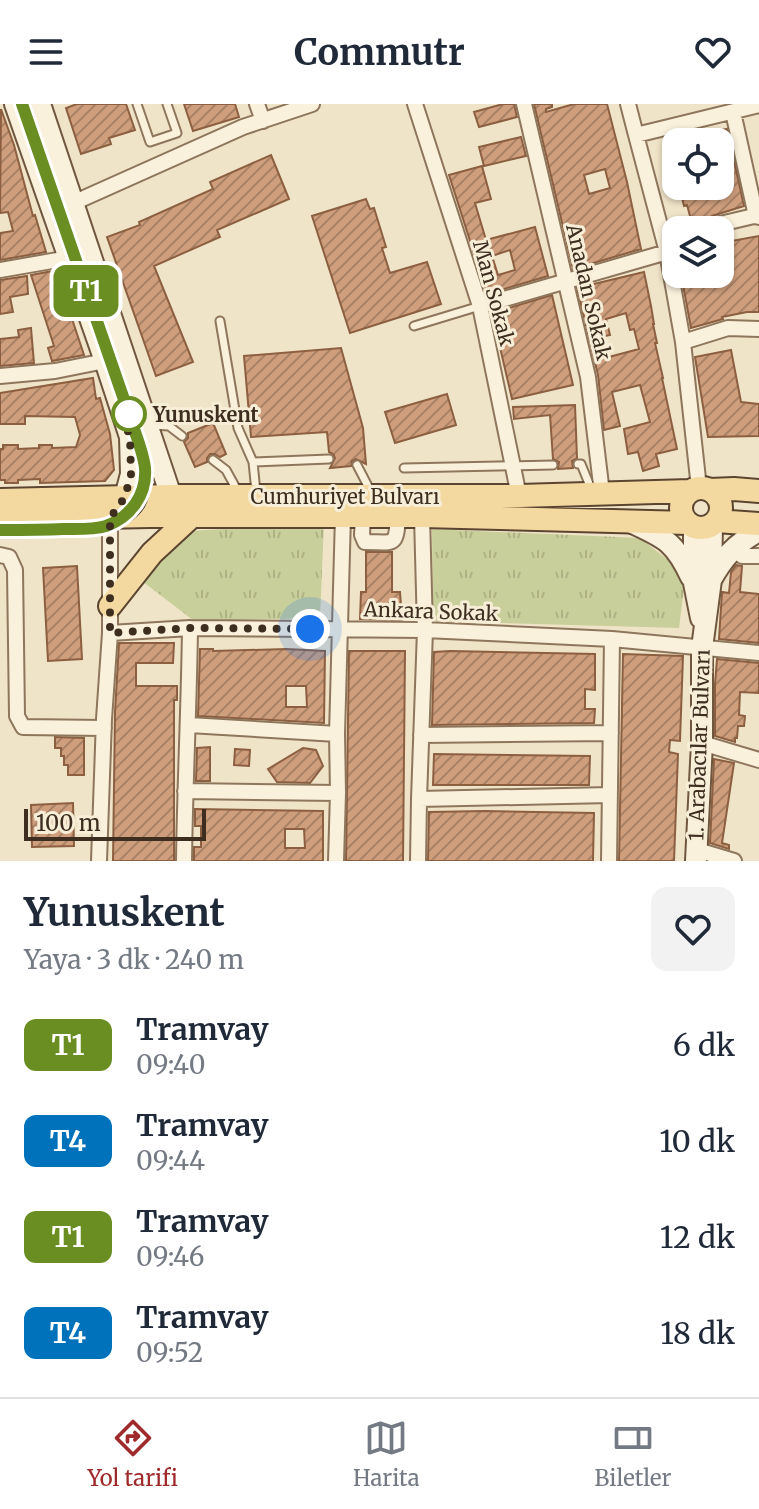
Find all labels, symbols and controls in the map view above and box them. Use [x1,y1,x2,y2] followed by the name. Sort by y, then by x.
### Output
[24,30,68,74] icon: menu
[294,30,465,75] text: Commutr
[691,30,735,74] icon: heart
[662,128,734,288] map controls
[662,128,734,200] button: locate
[662,216,734,288] button: layers
[561,221,617,363] street label: Anadan Sokak
[468,238,520,349] street label: Man Sokak
[50,265,122,317] line badge: T1
[69,273,103,309] text: T1
[112,397,146,431] marker: Yunuskent
[152,402,259,427] place label: Yunuskent
[250,484,440,509] street label: Cumhuriyet Bulvarı
[362,596,499,626] street label: Ankara Sokak
[290,609,330,649] your location
[683,649,715,841] street label: 1. Arabacılar Bulvarı
[24,805,206,841] scale bar
[36,809,101,837] text: 100 m
[651,887,735,971] button: heart
[24,889,225,936] text: Yunuskent
[24,943,244,976] text: Yaya · 3 dk · 240 m
[136,1010,269,1048] text: Tramvay
[673,1026,735,1064] text: 6 dk
[51,1027,85,1063] text: T1
[136,1048,205,1081] text: 09:40
[136,1106,269,1144] text: Tramvay
[659,1122,735,1160] text: 10 dk
[50,1123,86,1159] text: T4
[136,1144,205,1177] text: 09:44
[136,1202,269,1240] text: Tramvay
[660,1218,735,1256] text: 12 dk
[51,1219,85,1255] text: T1
[136,1240,205,1273] text: 09:46
[136,1298,269,1336] text: Tramvay
[660,1314,735,1352] text: 18 dk
[50,1315,86,1351] text: T4
[136,1336,203,1369] text: 09:52
[88,1416,178,1492] tab: Yol tarifi
[353,1416,420,1492] tab: Harita
[595,1416,671,1492] tab: Biletler

